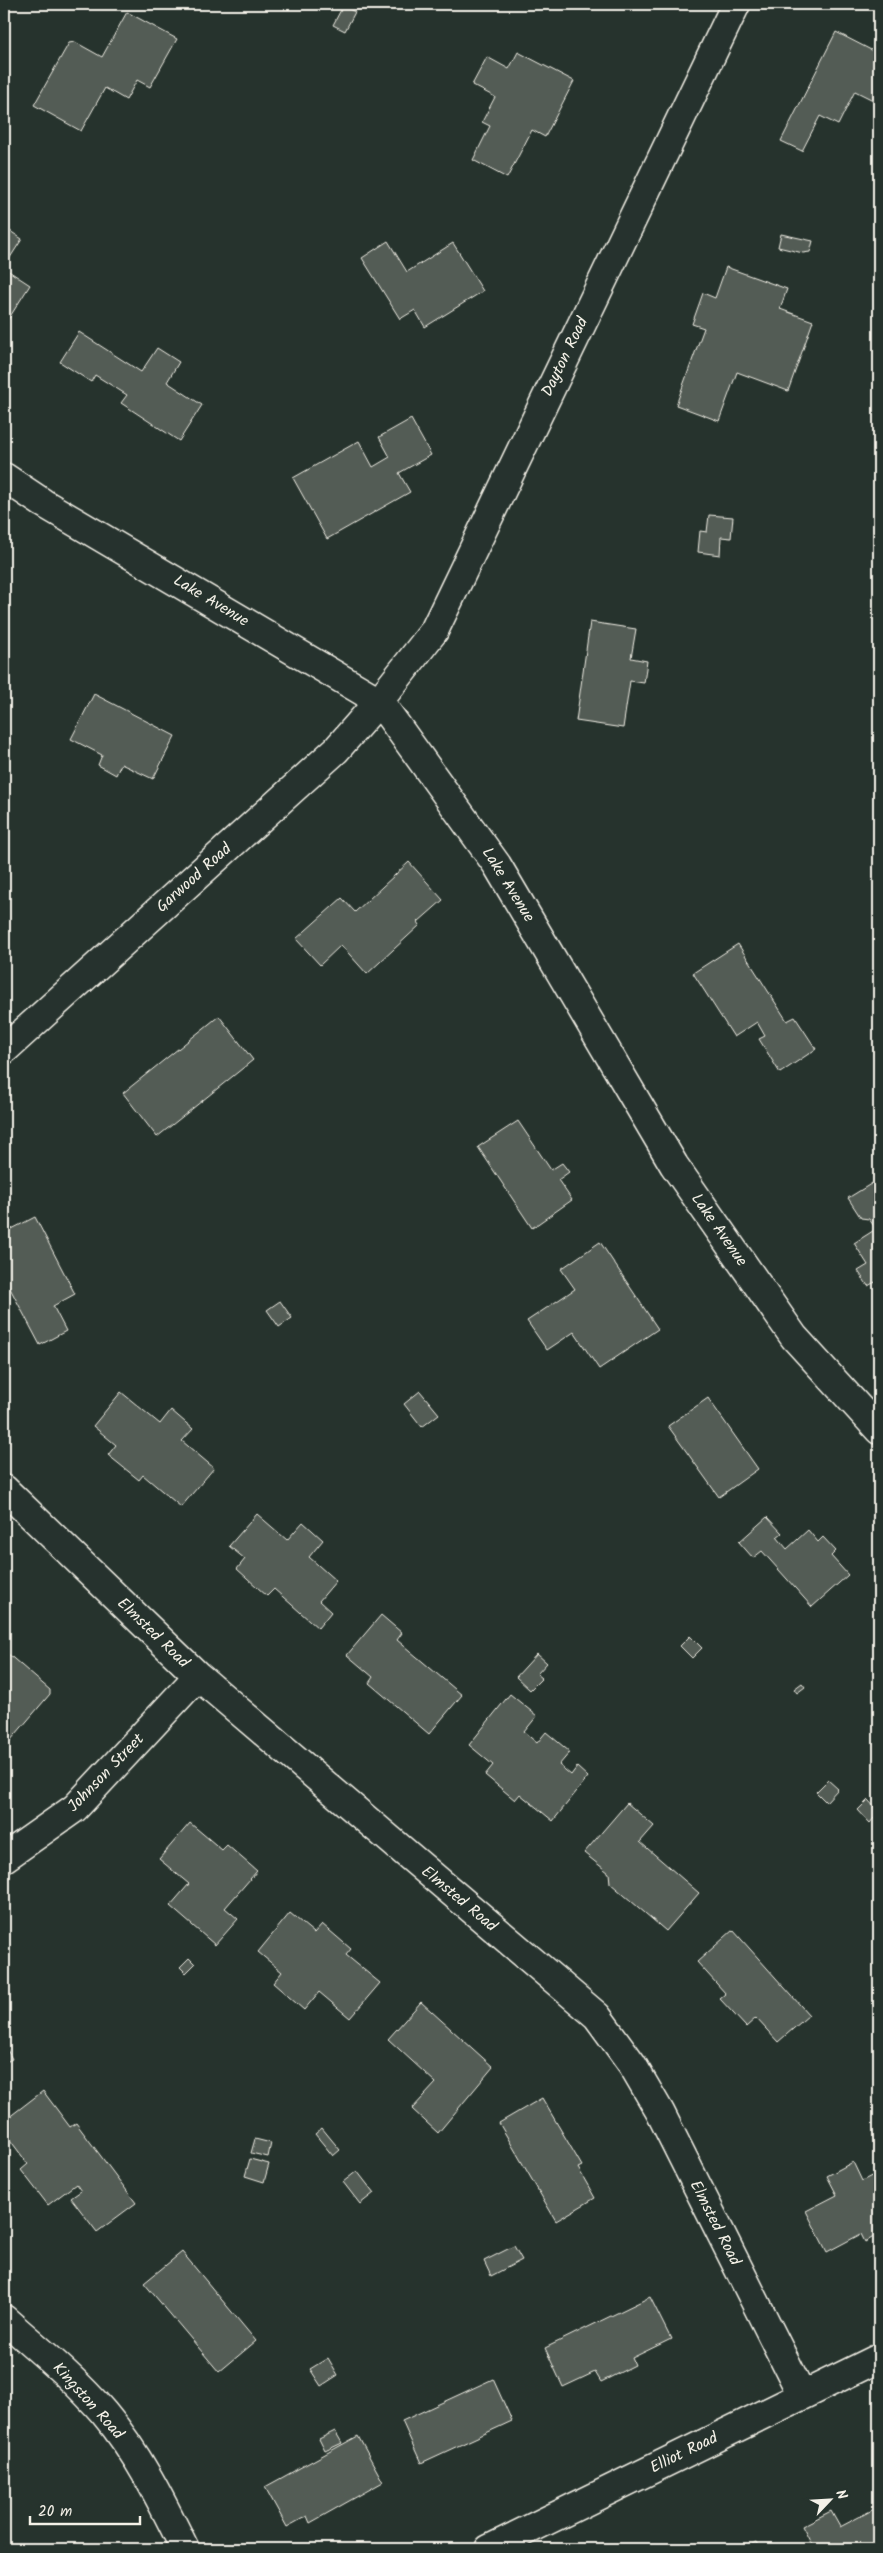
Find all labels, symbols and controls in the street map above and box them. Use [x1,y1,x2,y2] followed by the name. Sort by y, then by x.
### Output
[535,312,595,401] street label: Dayton Road
[168,569,254,633] street label: Lake Avenue
[151,836,238,919] street label: Garwood Road
[475,843,541,927] street label: Lake Avenue
[685,1188,753,1272] street label: Lake Avenue
[111,1592,196,1675] street label: Elmsted Road
[62,1727,151,1818] street label: Johnson Street
[415,1860,503,1939] street label: Elmsted Road
[683,2176,748,2271] street label: Elmsted Road
[46,2357,130,2446] street label: Kingston Road
[646,2425,723,2480] street label: Elliot Road
[806,2476,856,2526] north arrow
[829,2486,853,2504] text: N
[30,2493,140,2525] scale bar
[38,2500,72,2524] text: 20 m

